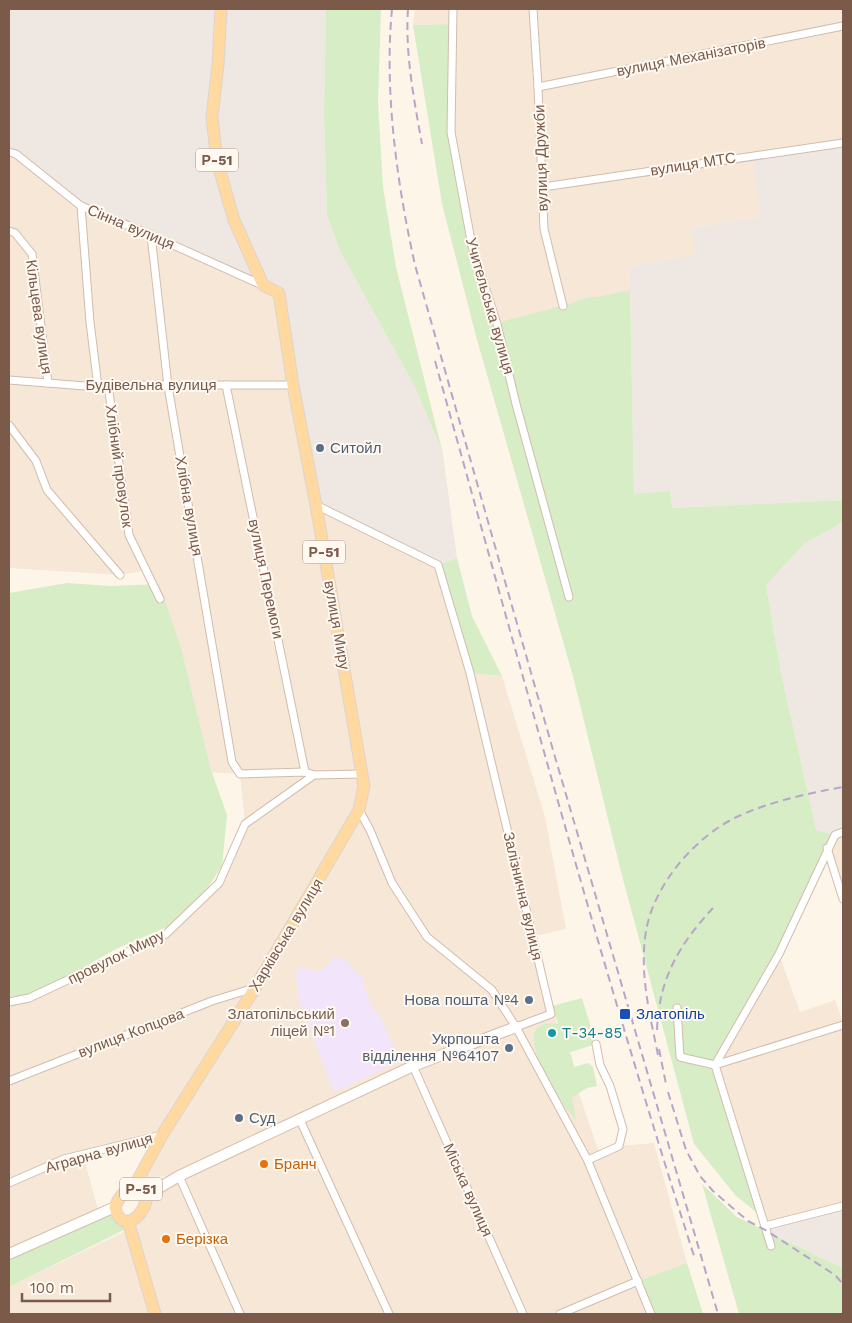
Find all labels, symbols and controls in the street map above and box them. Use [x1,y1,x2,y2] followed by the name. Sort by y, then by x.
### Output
[615,34,767,80] street label: вулиця Механізаторів
[530,104,552,212] street label: вулиця Дружби
[196,148,238,172] road number: Р-51
[649,148,737,180] street label: вулиця МТС
[85,201,177,253] street label: Сінна вулиця
[462,236,518,376] street label: Учительська вулиця
[22,259,56,375] street label: Кільцева вулиця
[85,376,217,394] street label: Будівельна вулиця
[101,403,137,529] street label: Хлібний провулок
[330,439,381,457] place label: Ситойл
[314,442,326,454] marker: Ситойл
[171,455,207,557] street label: Хлібна вулиця
[245,517,287,641] street label: вулиця Перемоги
[303,540,345,564] road number: Р-51
[320,579,354,672] street label: вулиця Миру
[499,830,547,962] street label: Залізнична вулиця
[245,875,327,995] street label: Харківська вулиця
[65,926,168,988] street label: провулок Миру
[404,991,519,1009] place label: Нова пошта №4
[523,994,535,1006] marker: Нова пошта №4
[76,1004,187,1061] street label: вулиця Копцова
[227,1005,335,1040] place label: Златопільський ліцей №1
[636,1005,705,1023] place label: Златопіль
[618,1007,632,1021] marker: Златопіль
[339,1017,351,1029] marker: Златопільський ліцей №1
[562,1024,622,1042] place label: Т-34-85
[546,1027,558,1039] marker: Т-34-85
[362,1030,500,1065] place label: Укрпошта відділення №64107
[503,1042,515,1054] marker: Укрпошта відділення №64107
[249,1109,276,1127] place label: Суд
[233,1112,245,1124] marker: Суд
[43,1129,155,1177] street label: Аграрна вулиця
[439,1141,497,1239] street label: Міська вулиця
[274,1155,317,1173] place label: Бранч
[258,1158,270,1170] marker: Бранч
[120,1178,162,1200] road number: Р-51
[176,1230,229,1248] place label: Берізка
[160,1233,172,1245] marker: Берізка
[22,1270,110,1302] scale bar
[30,1279,74,1297] text: 100 m

